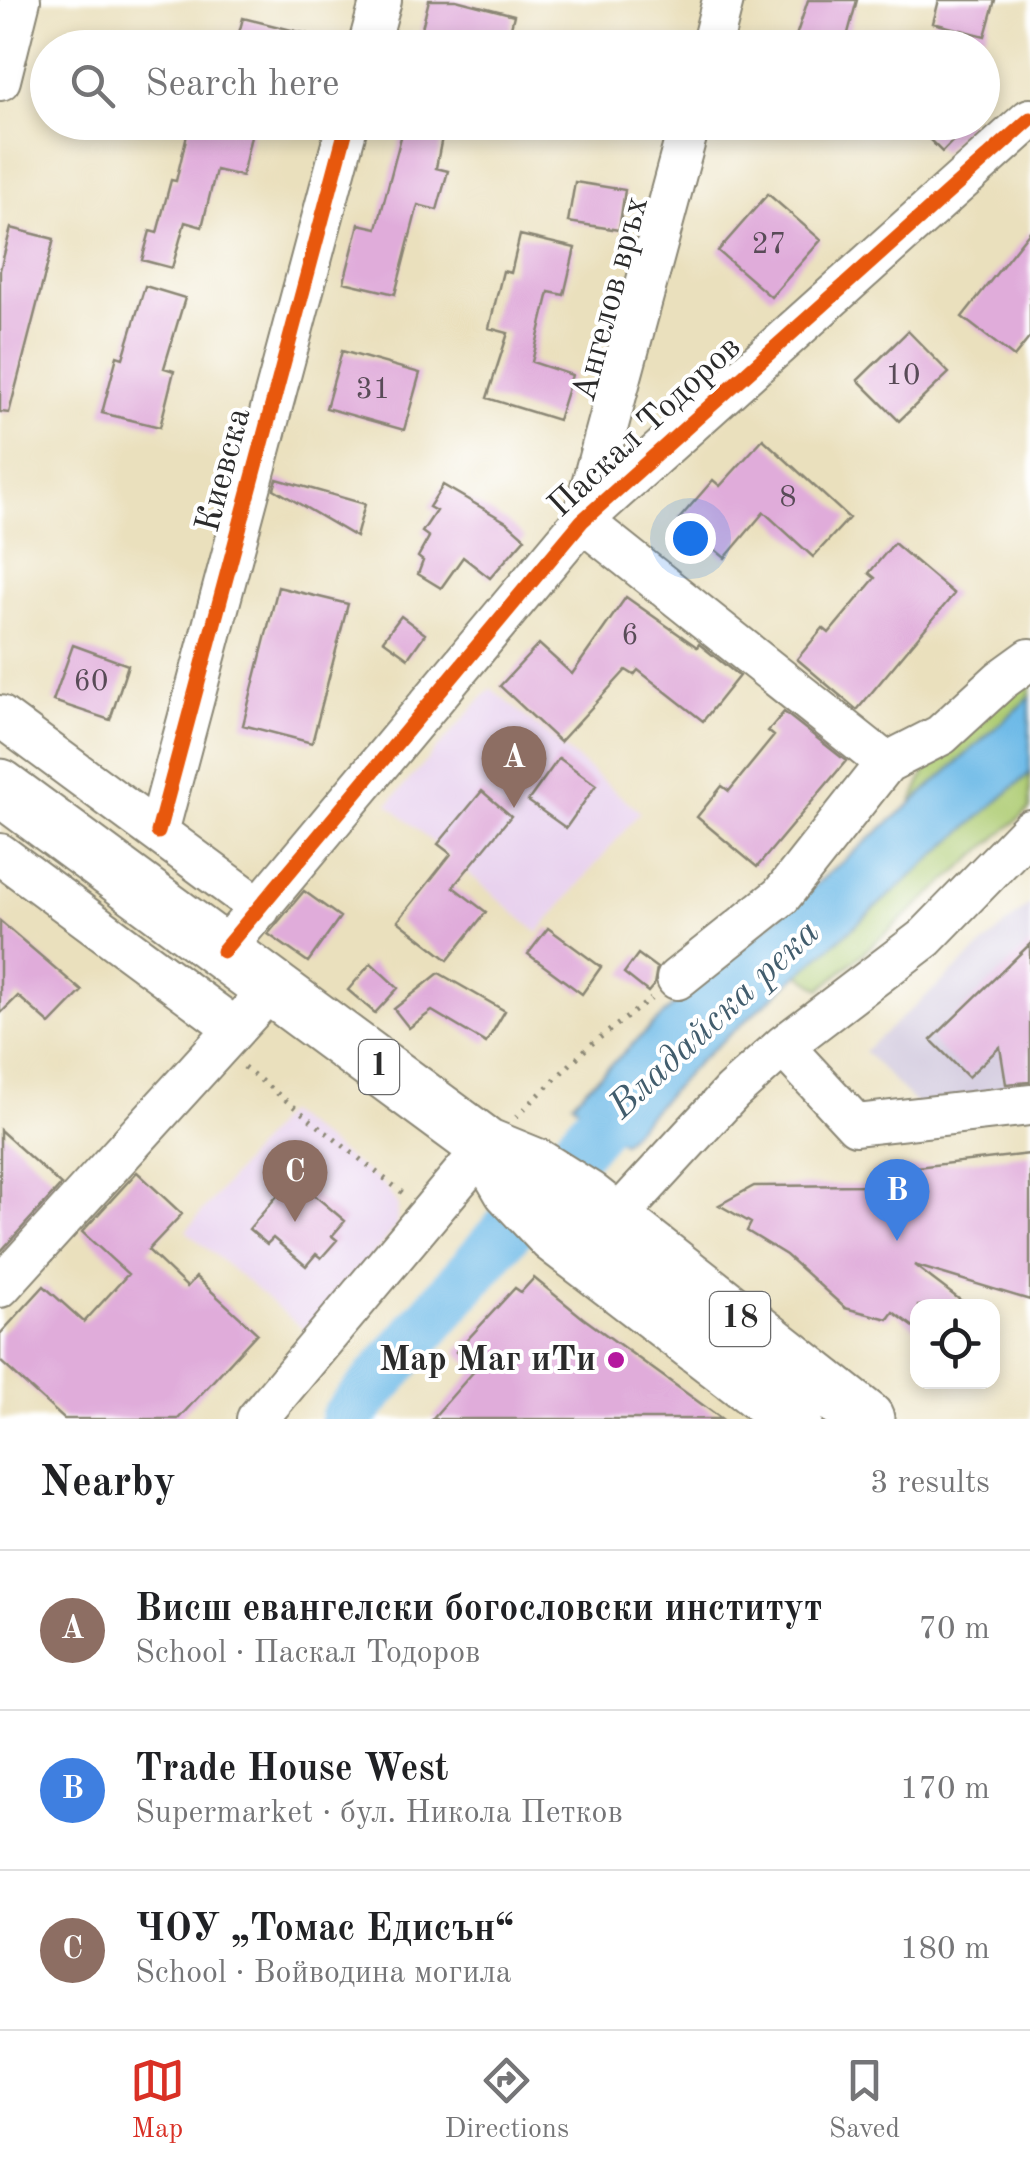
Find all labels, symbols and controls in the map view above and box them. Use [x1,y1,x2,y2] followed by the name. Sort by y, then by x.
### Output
[30,30,1000,140] search box
[65,58,120,113] icon: search
[145,66,340,104] text: Search here
[567,193,655,405] street label: Ангелов връх
[752,230,786,260] house number: 27
[542,330,748,524] street label: Паскал Тодоров
[886,361,920,391] house number: 10
[356,375,390,405] house number: 31
[191,404,257,536] street label: Киевска
[779,483,797,513] house number: 8
[665,513,716,564] your location
[621,621,639,651] house number: 6
[74,667,108,697] house number: 60
[482,726,546,808] pin: A
[602,913,828,1127] water label: Владайска река
[359,1040,399,1094] road number: 1
[262,1140,328,1222] pin: C
[864,1158,930,1241] pin: B
[710,1292,770,1346] road number: 18
[910,1299,1000,1389] map controls
[910,1299,1000,1389] button: locate
[379,1343,596,1378] place label: Мар Маг иТи
[605,1349,627,1371] marker: Мар Маг иТи
[40,1463,176,1505] text: Nearby
[870,1468,990,1500] text: 3 results
[135,1591,822,1629] text: Висш евангелски богословски институт
[60,1614,85,1646] text: A
[919,1614,990,1646] text: 70 m
[135,1638,480,1670] text: School · Паскал Тодоров
[135,1751,449,1789] text: Trade House West
[61,1774,84,1806] text: B
[900,1774,990,1806] text: 170 m
[135,1798,623,1830] text: Supermarket · бул. Никола Петков
[135,1911,514,1949] text: ЧОУ „Томас Едисън“
[62,1934,83,1966] text: C
[900,1934,990,1966] text: 180 m
[135,1958,512,1990] text: School · Войводина могила
[130,2053,185,2148] tab: Map
[445,2053,569,2148] tab: Directions
[829,2053,900,2148] tab: Saved

